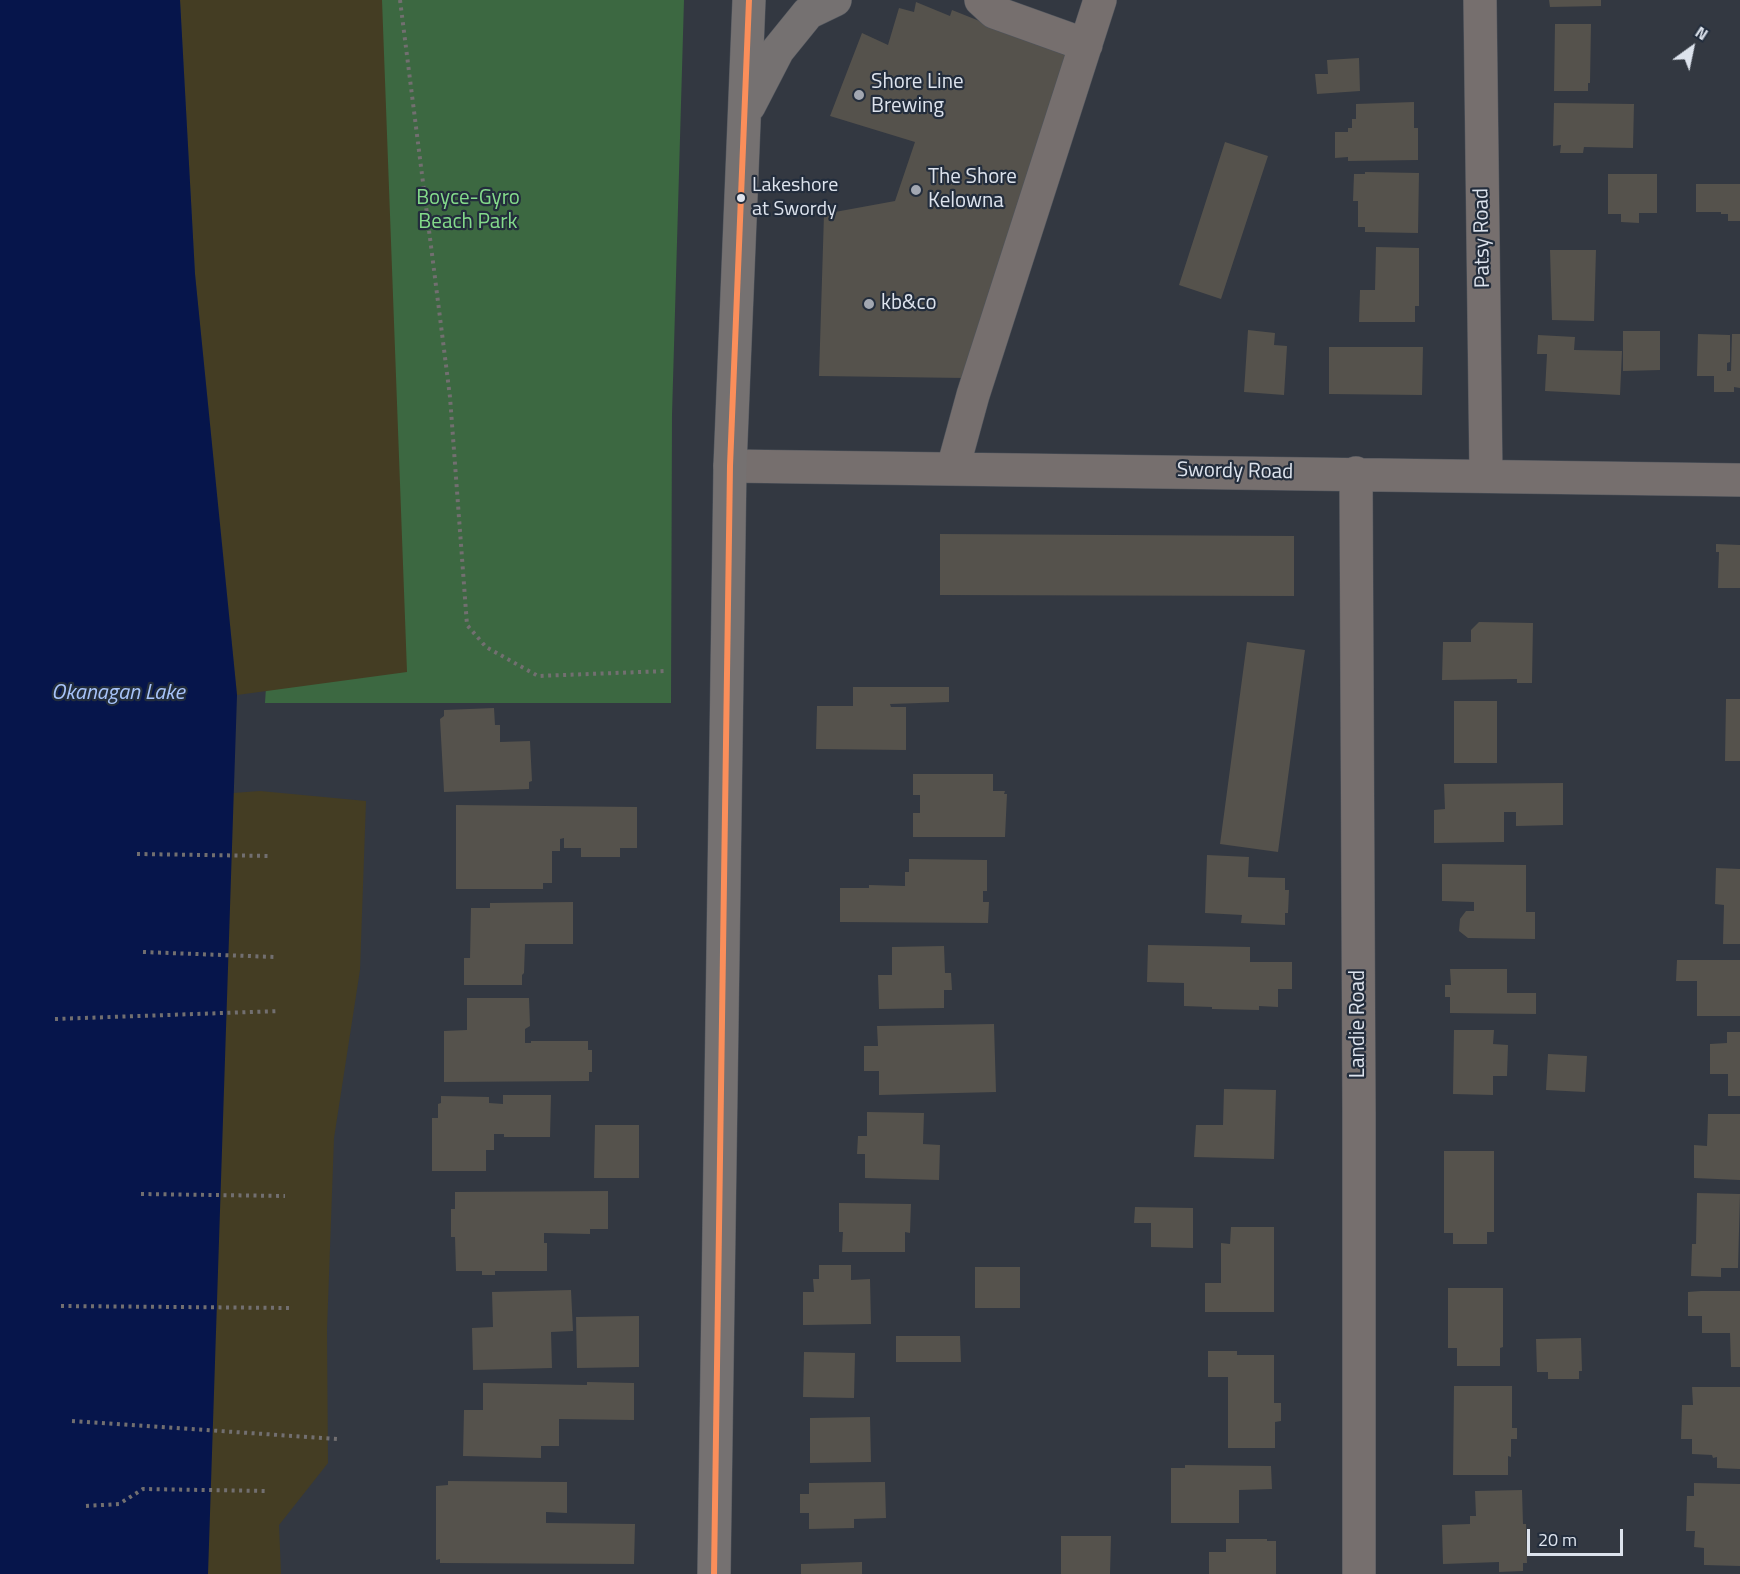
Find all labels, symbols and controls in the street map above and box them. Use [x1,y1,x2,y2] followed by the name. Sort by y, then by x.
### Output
[1662,18,1722,78] north arrow
[1691,20,1713,46] text: N
[871,70,964,120] place label: Shore Line Brewing
[852,88,866,102] marker: Shore Line Brewing
[928,165,1017,215] place label: The Shore Kelowna
[752,174,838,221] place label: Lakeshore at Swordy
[909,183,923,197] marker: The Shore Kelowna
[416,186,520,236] park label: Boyce-Gyro Beach Park
[1470,188,1496,288] street label: Patsy Road
[735,192,747,204] marker: Lakeshore at Swordy
[881,291,937,317] place label: kb&co
[862,297,876,311] marker: kb&co
[1177,458,1293,486] street label: Swordy Road
[51,681,185,707] water label: Okanagan Lake
[1346,970,1372,1078] street label: Landie Road
[1530,1517,1626,1555] scale bar
[1538,1526,1577,1553] text: 20 m

